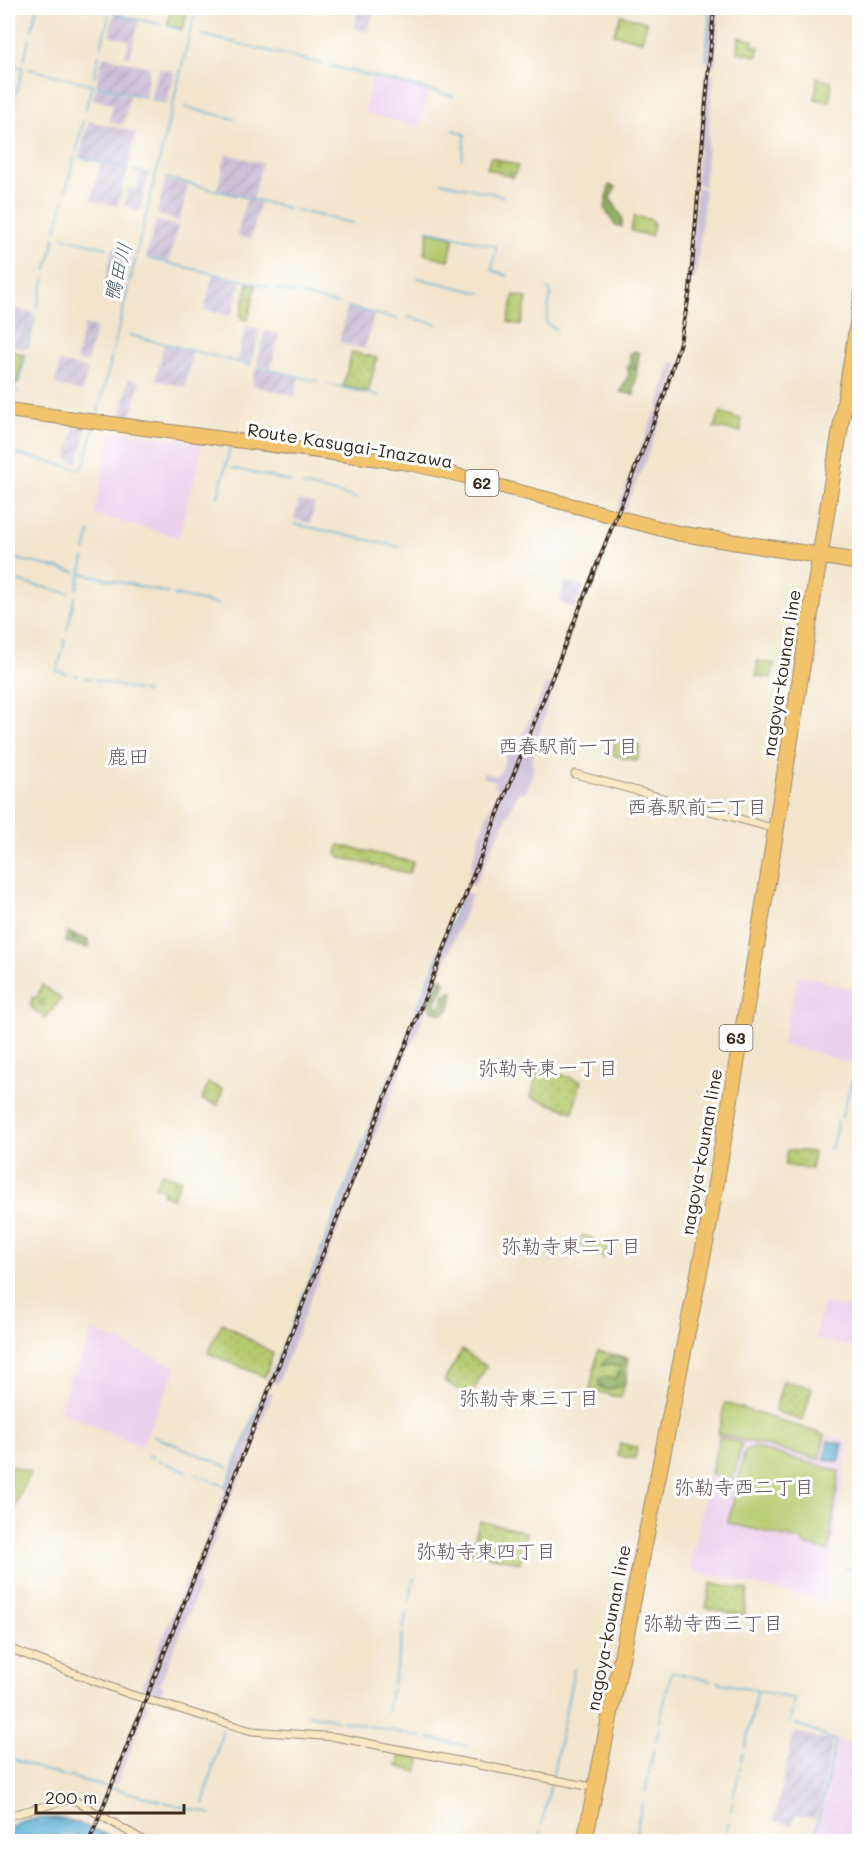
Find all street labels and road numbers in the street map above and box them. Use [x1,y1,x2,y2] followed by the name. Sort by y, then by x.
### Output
[246,417,455,473] street label: Route Kasugai-Inazawa
[466,470,498,496] road number: 62
[756,588,806,758] street label: nagoya-kounan line
[720,1025,752,1051] road number: 63
[675,1067,727,1237] street label: nagoya-kounan line
[580,1543,636,1713] street label: nagoya-kounan line

